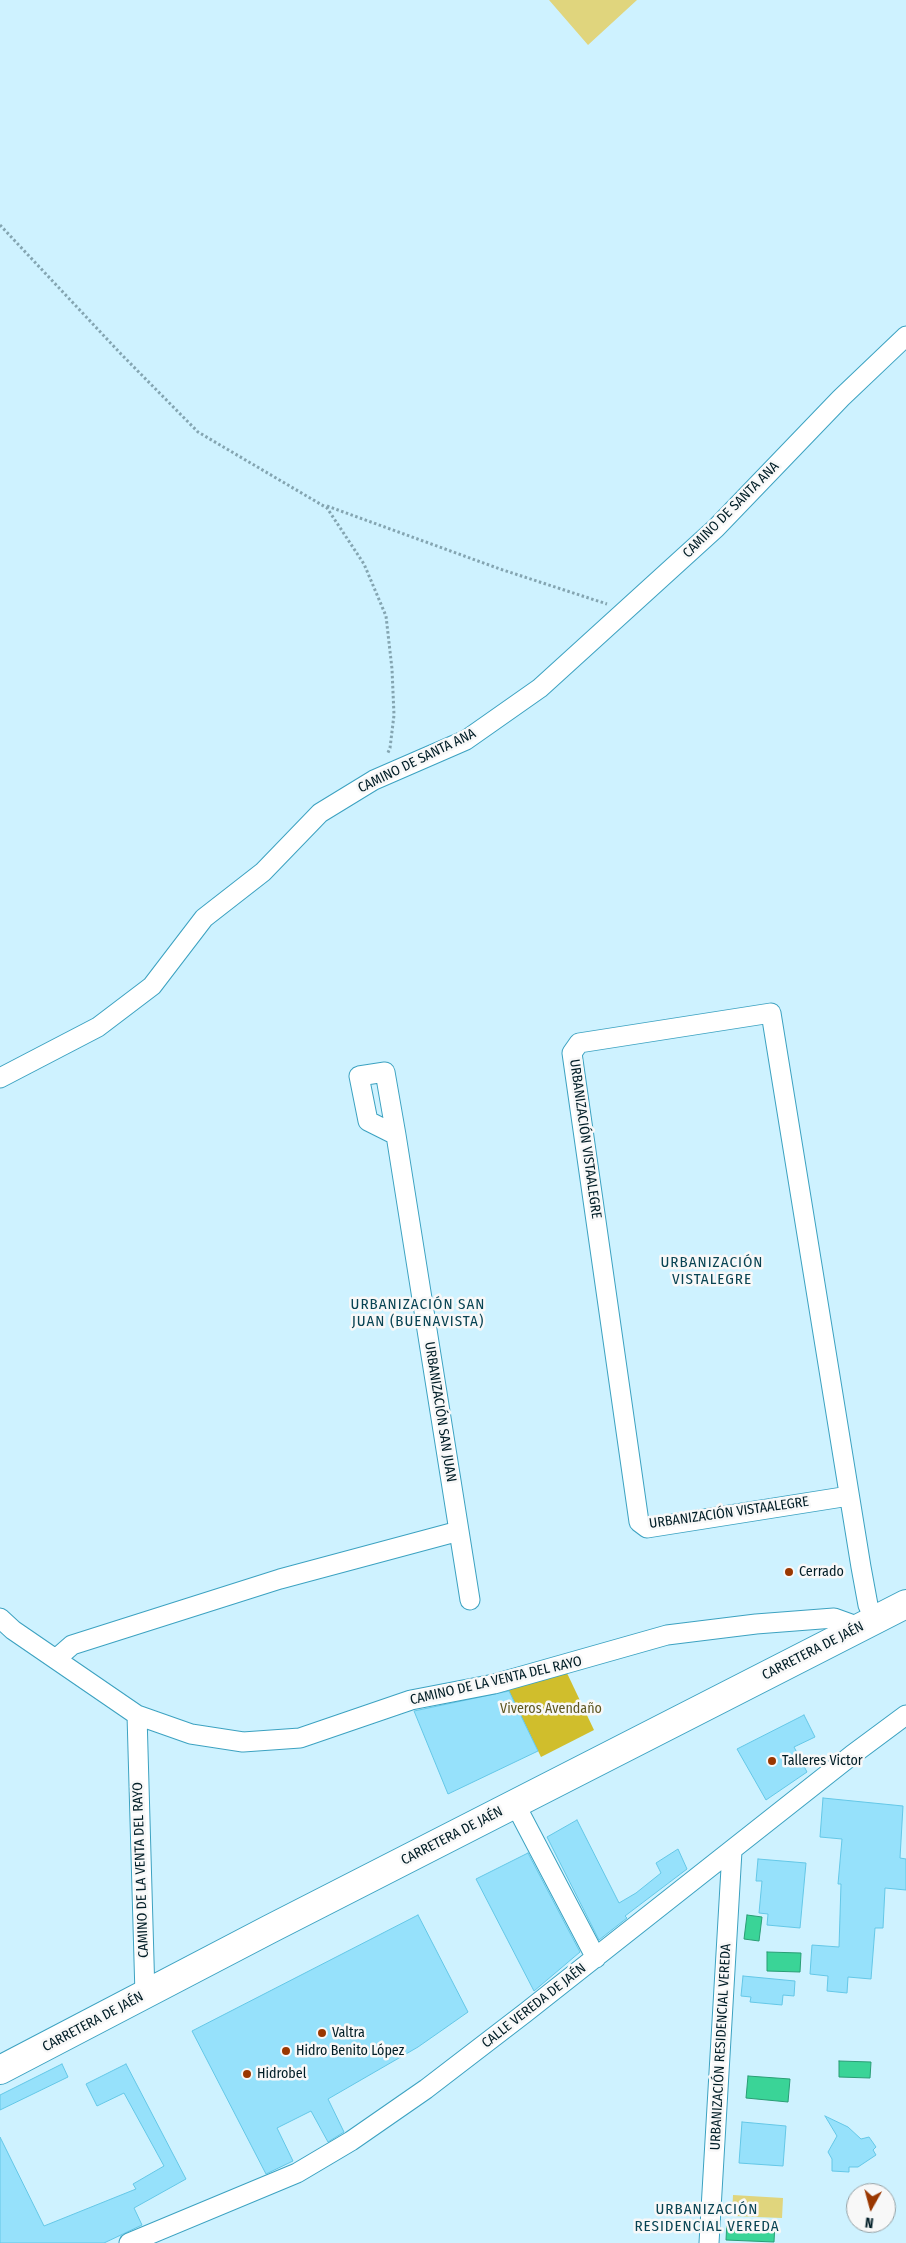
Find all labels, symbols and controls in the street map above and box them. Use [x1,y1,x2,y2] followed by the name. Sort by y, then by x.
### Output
[679,458,783,562] street label: CAMINO DE SANTA ANA
[355,725,479,797] street label: CAMINO DE SANTA ANA
[565,1058,605,1220] street label: URBANIZACIÓN VISTAALEGRE
[659,1254,765,1289] district label: URBANIZACIÓN VISTALEGRE
[349,1296,487,1331] district label: URBANIZACIÓN SAN JUAN (BUENAVISTA)
[421,1341,459,1483] street label: URBANIZACIÓN SAN JUAN
[648,1493,810,1533] street label: URBANIZACIÓN VISTAALEGRE
[799,1564,844,1580] place label: Cerrado
[783,1566,795,1578] marker: Cerrado
[759,1618,867,1684] street label: CARRETERA DE JAÉN
[408,1653,584,1709] street label: CAMINO DE LA VENTA DEL RAYO
[500,1701,602,1717] park label: Viveros Avendaño
[782,1753,863,1769] place label: Talleres Victor
[766,1755,778,1767] marker: Talleres Victor
[130,1782,152,1958] street label: CAMINO DE LA VENTA DEL RAYO
[398,1803,506,1869] street label: CARRETERA DE JAÉN
[707,1943,735,2151] street label: URBANIZACIÓN RESIDENCIAL VEREDA
[479,1960,589,2052] street label: CALLE VEREDA DE JAÉN
[40,1988,146,2056] street label: CARRETERA DE JAÉN
[332,2025,365,2041] place label: Valtra
[316,2027,328,2039] marker: Valtra
[296,2043,404,2059] place label: Hidro Benito López
[280,2045,292,2057] marker: Hidro Benito López
[257,2066,306,2082] place label: Hidrobel
[241,2068,253,2080] marker: Hidrobel
[846,2183,896,2233] north arrow
[632,2201,782,2236] district label: URBANIZACIÓN RESIDENCIAL VEREDA
[864,2213,874,2231] text: N

